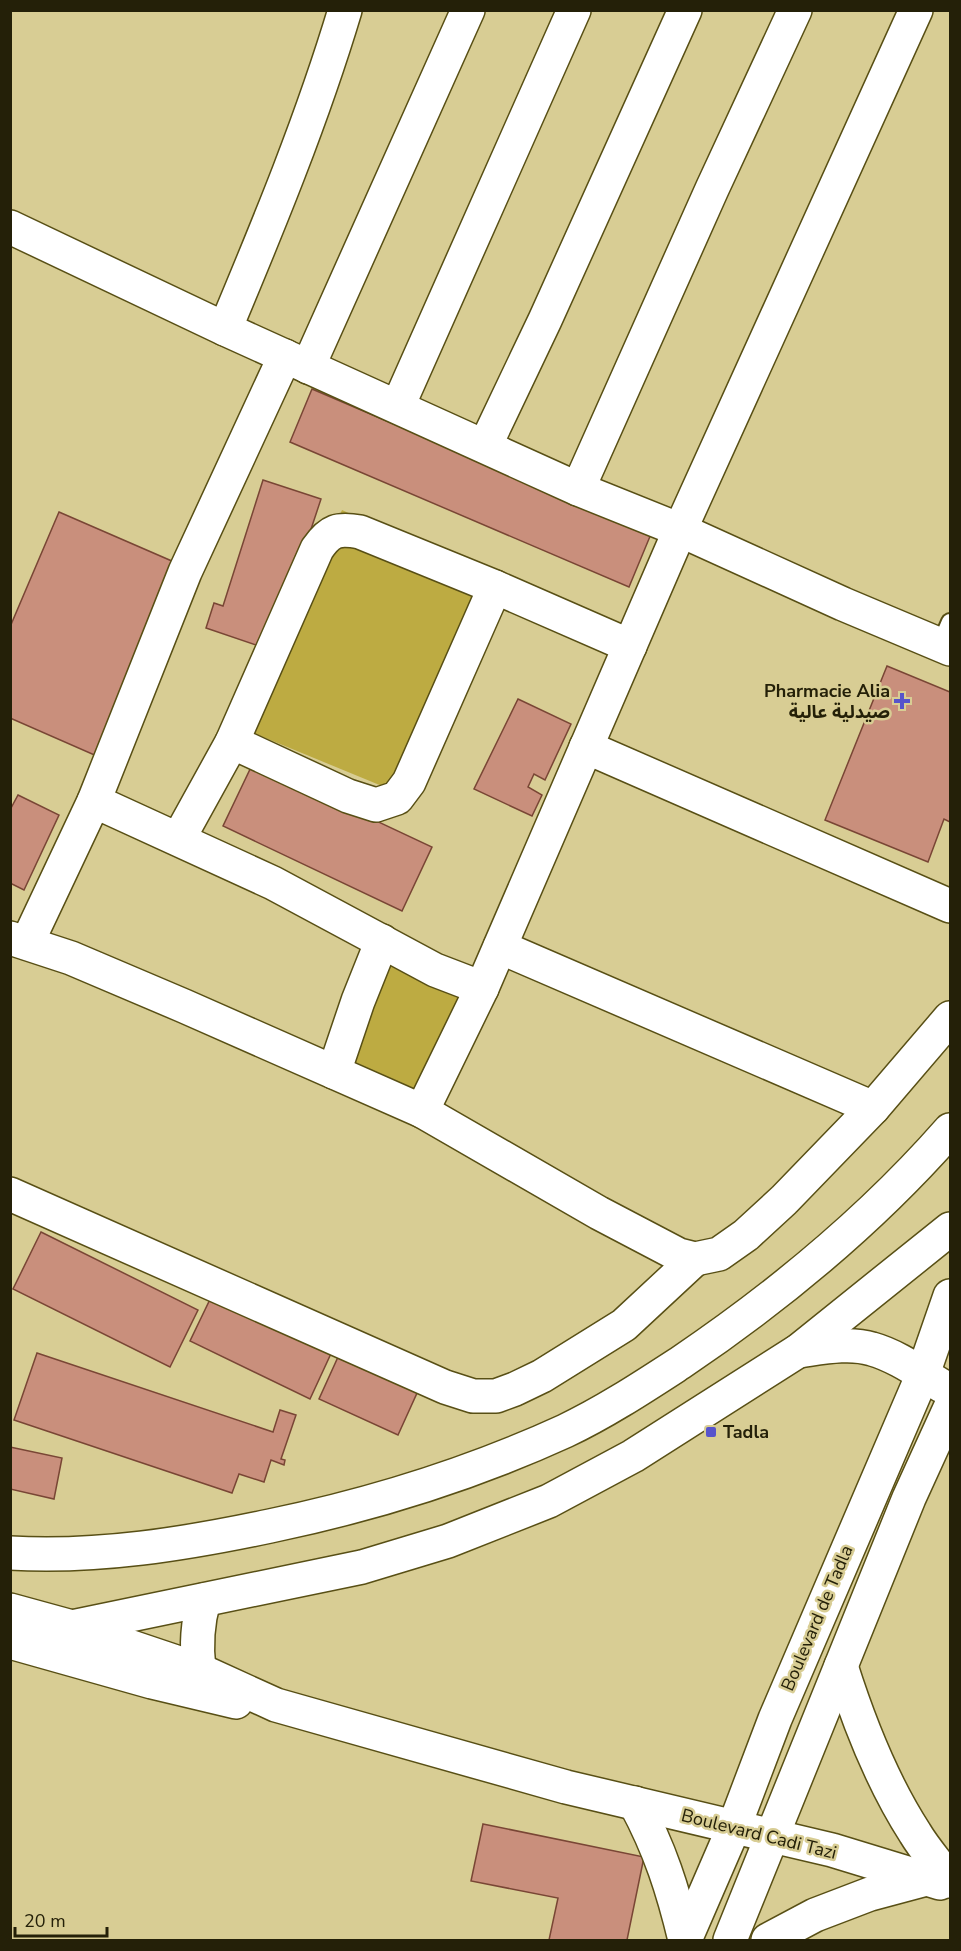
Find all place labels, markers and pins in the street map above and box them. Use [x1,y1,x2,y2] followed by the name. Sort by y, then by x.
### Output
[764,679,890,724] place label: Pharmacie Alia صيدلية عالية
[895,694,909,708] marker: Pharmacie Alia صيدلية عالية
[723,1420,769,1444] place label: Tadla
[704,1425,718,1439] marker: Tadla

